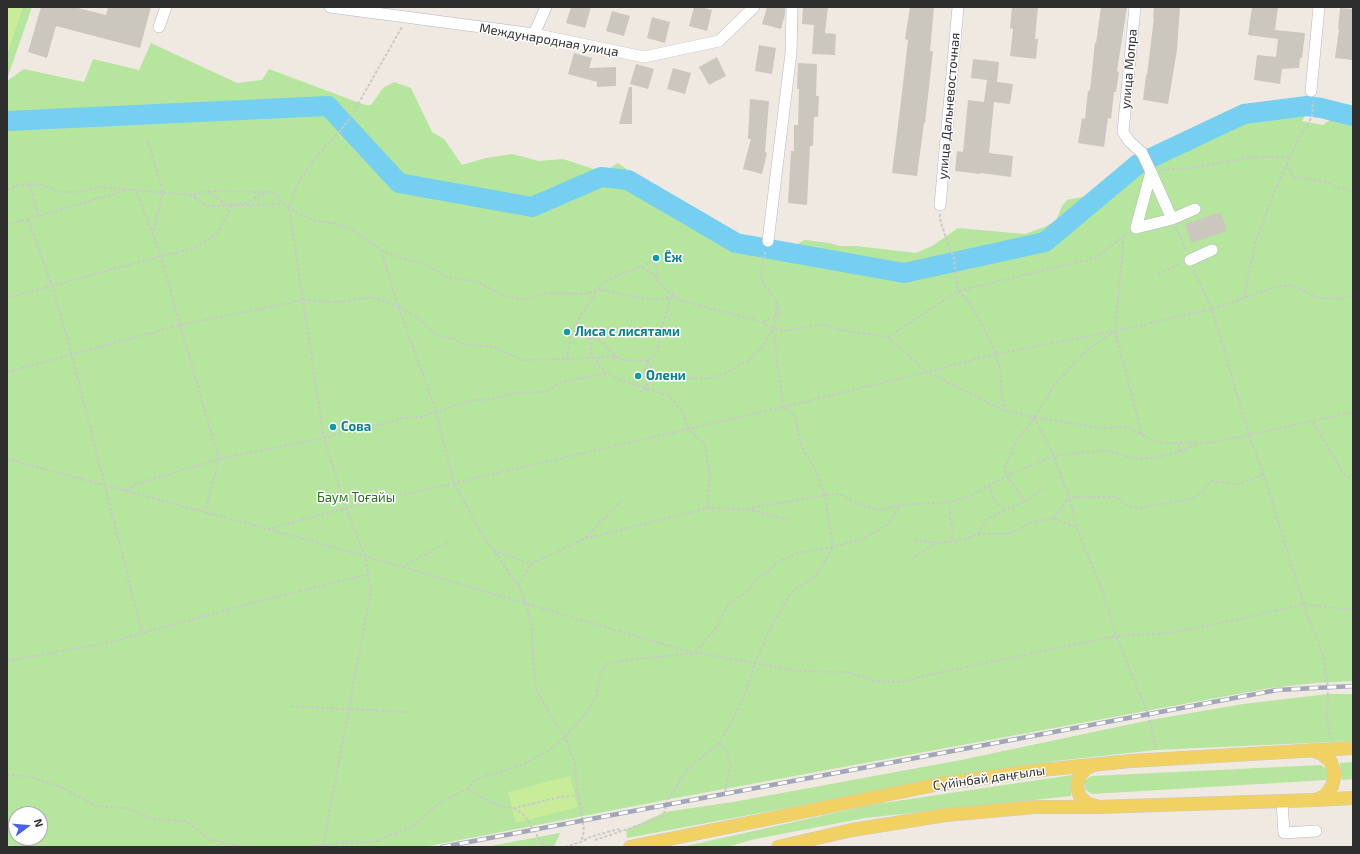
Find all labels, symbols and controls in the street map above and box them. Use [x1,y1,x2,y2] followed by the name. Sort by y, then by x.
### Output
[478,20,620,60] street label: Международная улица
[1118,28,1140,110] street label: улица Мопра
[935,32,963,180] street label: улица Дальневосточная
[664,250,682,266] place label: Ёж
[651,253,661,263] marker: Ёж
[575,324,680,340] place label: Лиса с лисятами
[562,327,572,337] marker: Лиса с лисятами
[646,368,686,384] place label: Олени
[633,371,643,381] marker: Олени
[341,419,371,435] place label: Сова
[328,422,338,432] marker: Сова
[317,490,395,506] park label: Баум Тоғайы
[932,762,1046,794] street label: Сүйінбай даңғылы
[8,806,48,846] north arrow
[32,817,46,828] text: N

